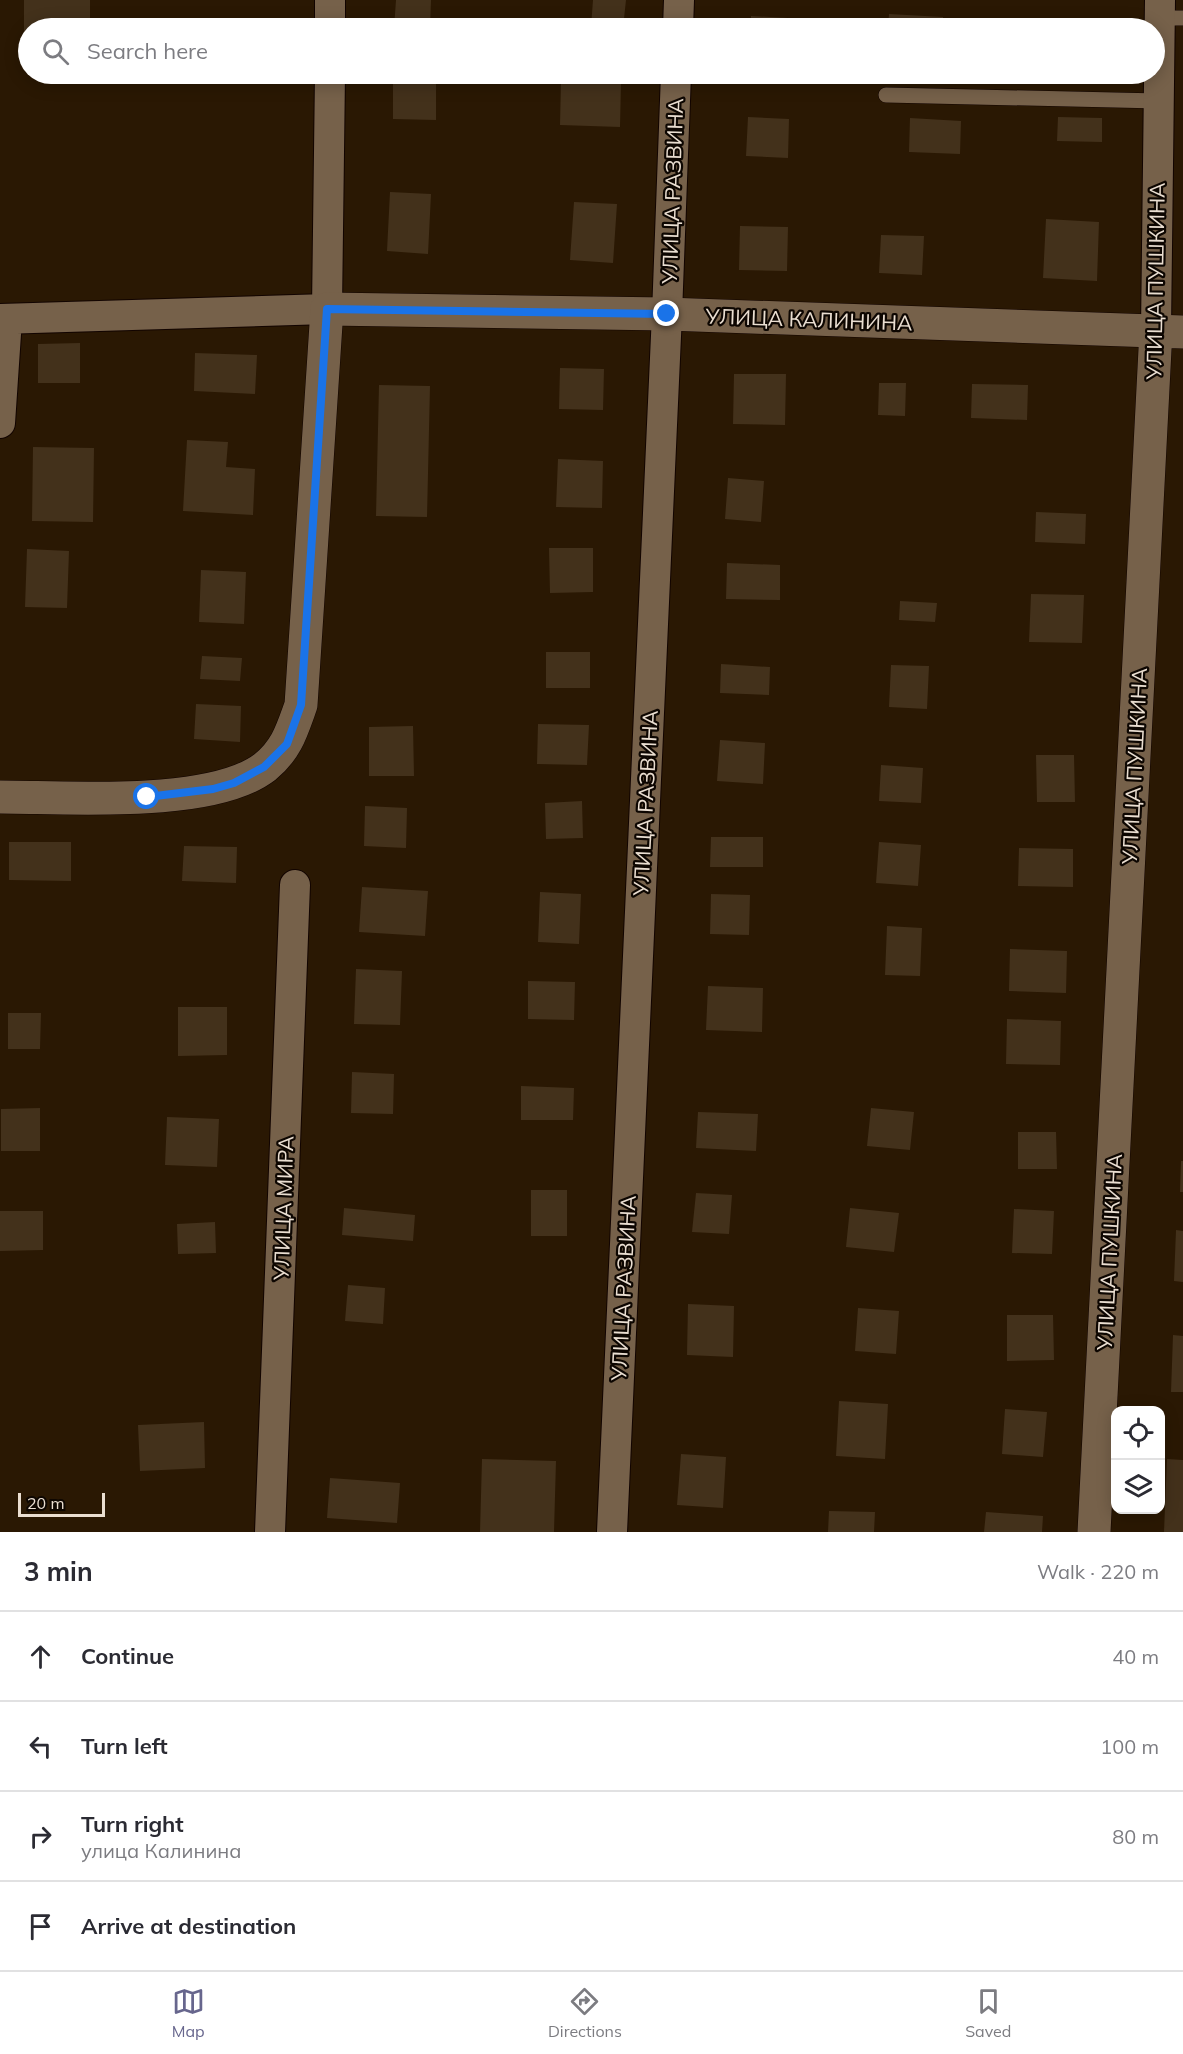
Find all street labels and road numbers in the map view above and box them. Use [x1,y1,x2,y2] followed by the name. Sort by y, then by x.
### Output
[656,97,688,285] street label: УЛИЦА РАЗВИНА
[1140,182,1170,381] street label: УЛИЦА ПУШКИНА
[704,302,914,336] street label: УЛИЦА КАЛИНИНА
[1116,666,1152,866] street label: УЛИЦА ПУШКИНА
[627,709,663,898] street label: УЛИЦА РАЗВИНА
[267,1135,299,1282] street label: УЛИЦА МИРА
[1091,1152,1127,1352] street label: УЛИЦА ПУШКИНА
[605,1194,641,1383] street label: УЛИЦА РАЗВИНА

